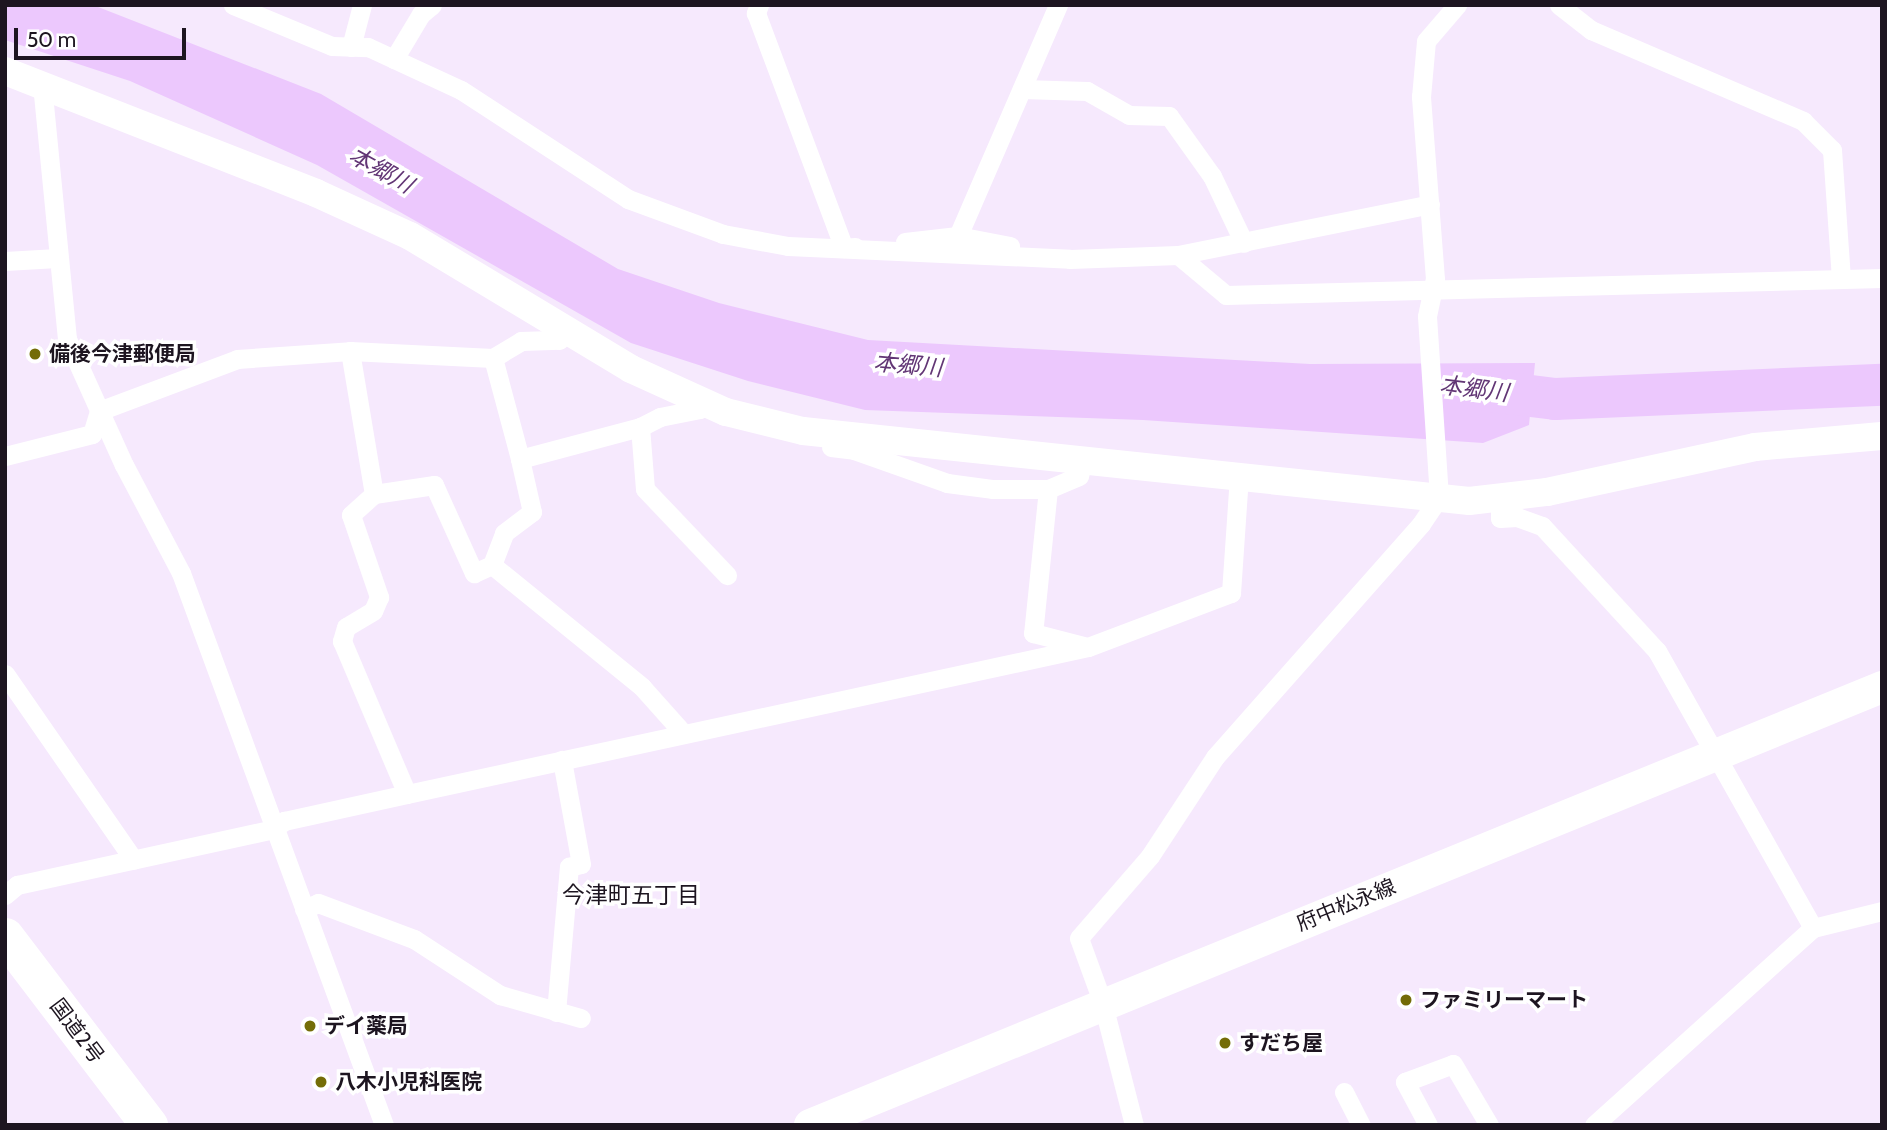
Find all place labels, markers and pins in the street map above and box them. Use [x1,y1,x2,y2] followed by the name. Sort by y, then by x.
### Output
[49,341,196,367] place label: 備後今津郵便局
[27,346,43,362] marker: 備後今津郵便局
[1420,987,1588,1013] place label: ファミリーマート
[1398,992,1414,1008] marker: ファミリーマート
[324,1013,408,1039] place label: デイ薬局
[302,1018,318,1034] marker: デイ薬局
[1239,1030,1323,1056] place label: すだち屋
[1217,1035,1233,1051] marker: すだち屋
[335,1069,482,1095] place label: 八木小児科医院
[313,1074,329,1090] marker: 八木小児科医院

